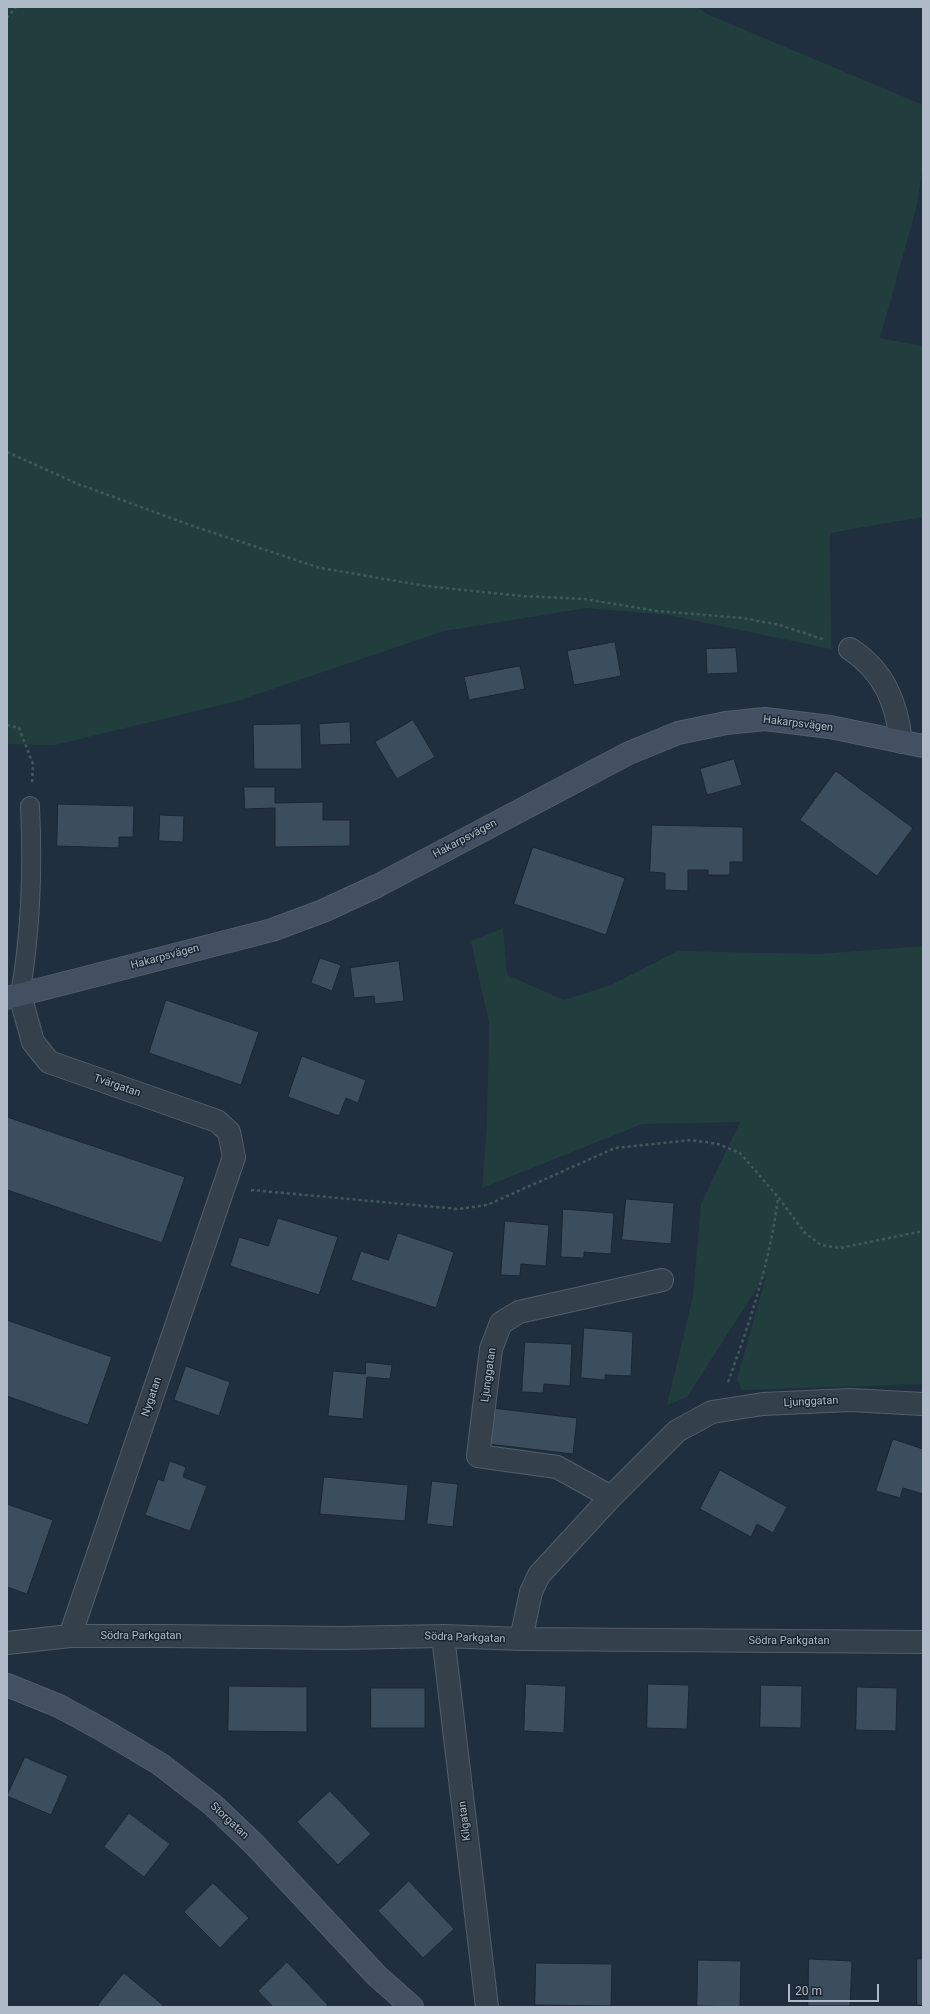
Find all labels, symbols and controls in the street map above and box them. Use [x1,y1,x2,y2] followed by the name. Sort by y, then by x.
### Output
[762,713,834,735] street label: Hakarpsvägen
[431,817,499,861] street label: Hakarpsvägen
[129,942,201,972] street label: Hakarpsvägen
[92,1072,142,1100] street label: Tvärgatan
[479,1347,499,1403] street label: Ljunggatan
[139,1376,165,1418] street label: Nygatan
[783,1394,839,1410] street label: Ljunggatan
[100,1629,182,1643] street label: Södra Parkgatan
[424,1630,506,1646] street label: Södra Parkgatan
[748,1634,830,1648] street label: Södra Parkgatan
[207,1800,251,1842] street label: Storgatan
[456,1800,474,1842] street label: Kilgatan
[790,1976,881,2002] scale bar
[795,1984,822,1998] text: 20 m

